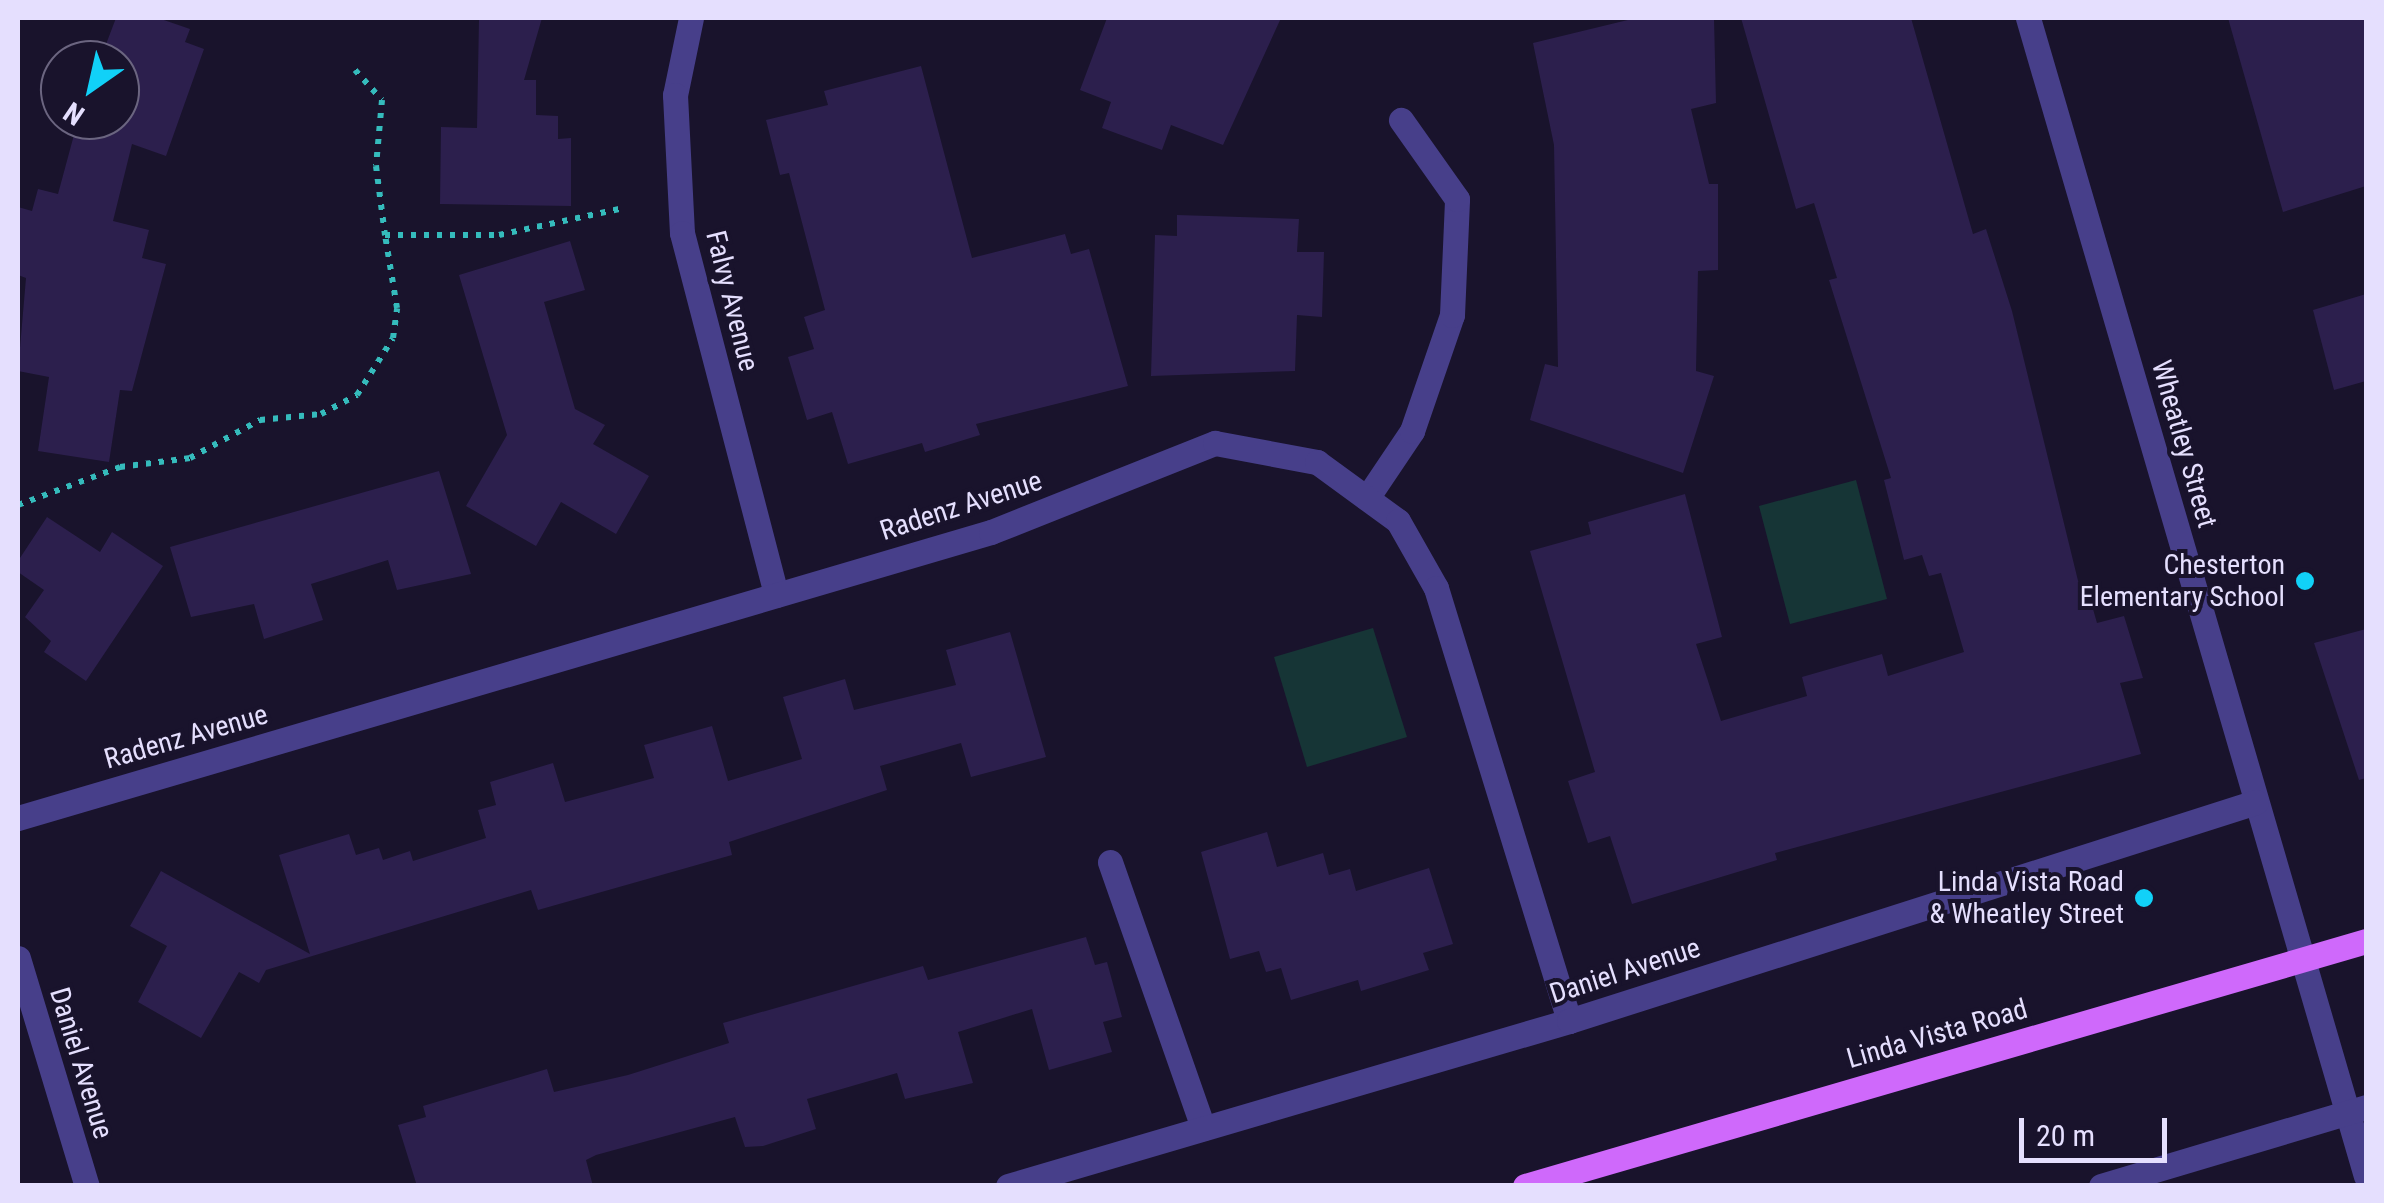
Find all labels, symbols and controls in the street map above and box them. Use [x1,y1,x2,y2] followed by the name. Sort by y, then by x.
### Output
[40,40,140,140] north arrow
[58,95,90,132] text: N
[698,227,766,375] street label: Falvy Avenue
[2144,356,2224,532] street label: Wheatley Street
[876,464,1046,548] street label: Radenz Avenue
[2080,548,2285,614] place label: Chesterton Elementary School
[2294,570,2316,592] marker: Chesterton Elementary School
[101,698,271,776] street label: Radenz Avenue
[1930,865,2124,931] place label: Linda Vista Road & Wheatley Street
[2133,887,2155,909] marker: Linda Vista Road & Wheatley Street
[1546,931,1704,1011] street label: Daniel Avenue
[42,984,120,1142] street label: Daniel Avenue
[1843,992,2031,1076] street label: Linda Vista Road
[2024,1098,2172,1160] scale bar
[2036,1118,2095,1153] text: 20 m

